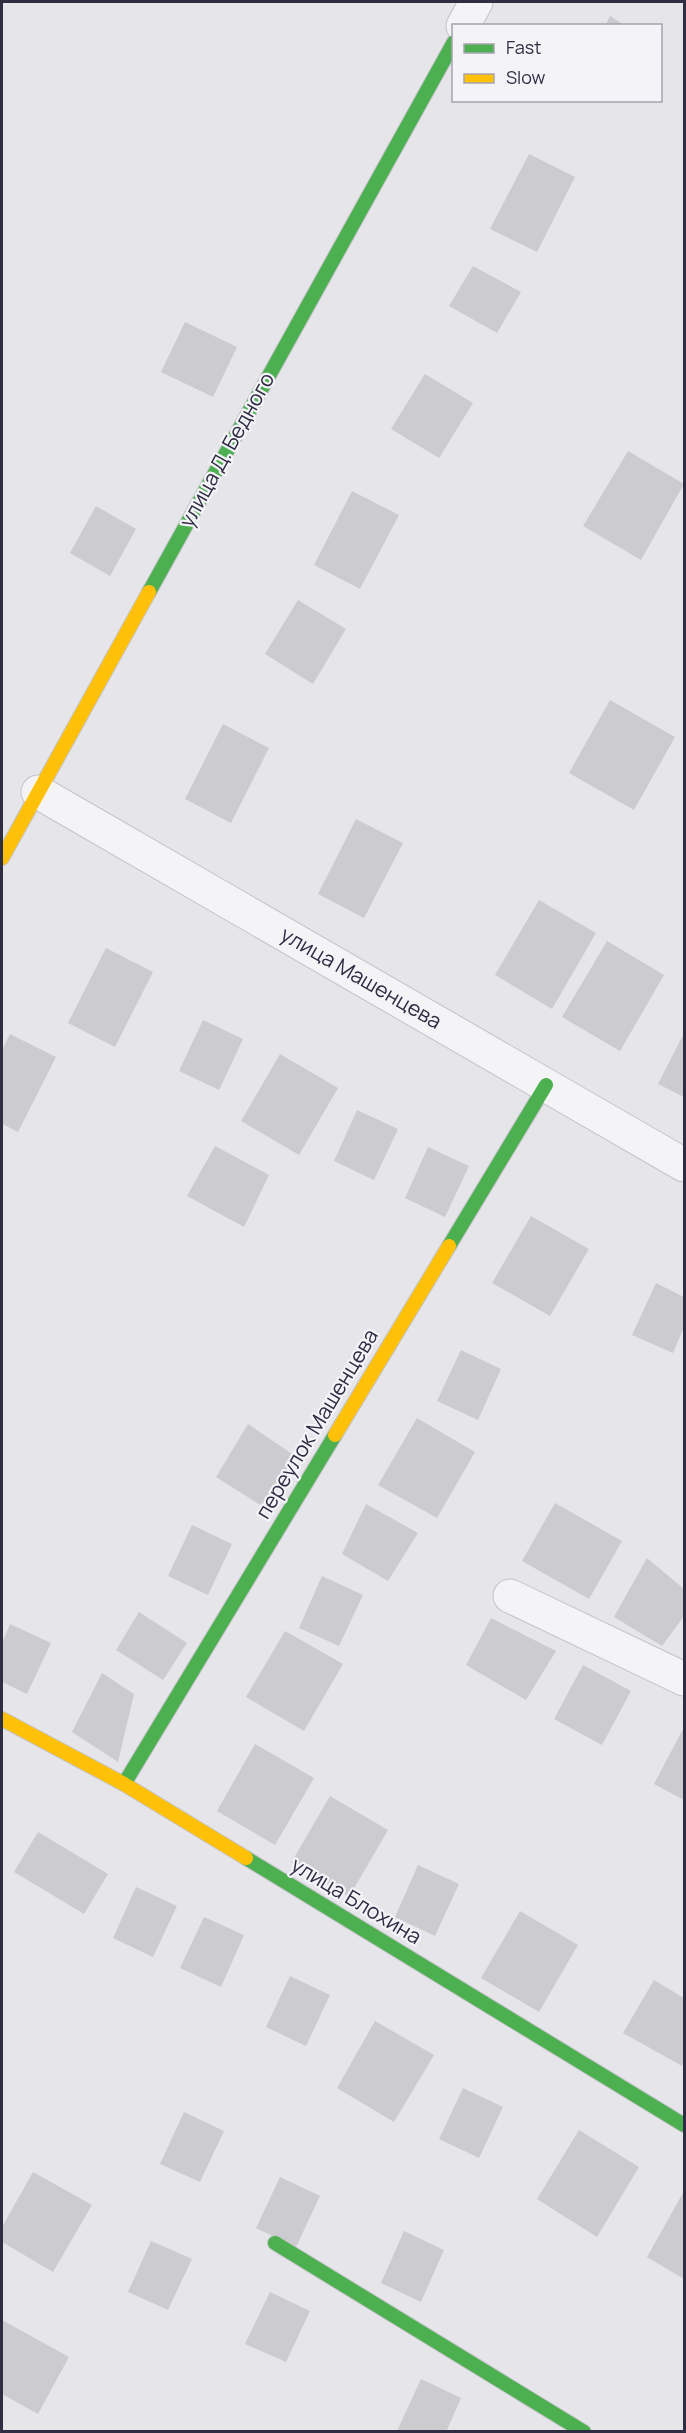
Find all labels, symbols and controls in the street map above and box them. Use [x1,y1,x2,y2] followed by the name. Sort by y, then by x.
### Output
[452,24,662,102] legend
[506,35,541,59] text: Fast
[506,65,546,89] text: Slow
[172,367,280,532] street label: улица Д. Бедного
[276,920,447,1035] street label: улица Машенцева
[248,1323,384,1524] street label: переулок Машенцева
[286,1850,427,1950] street label: улица Блохина

